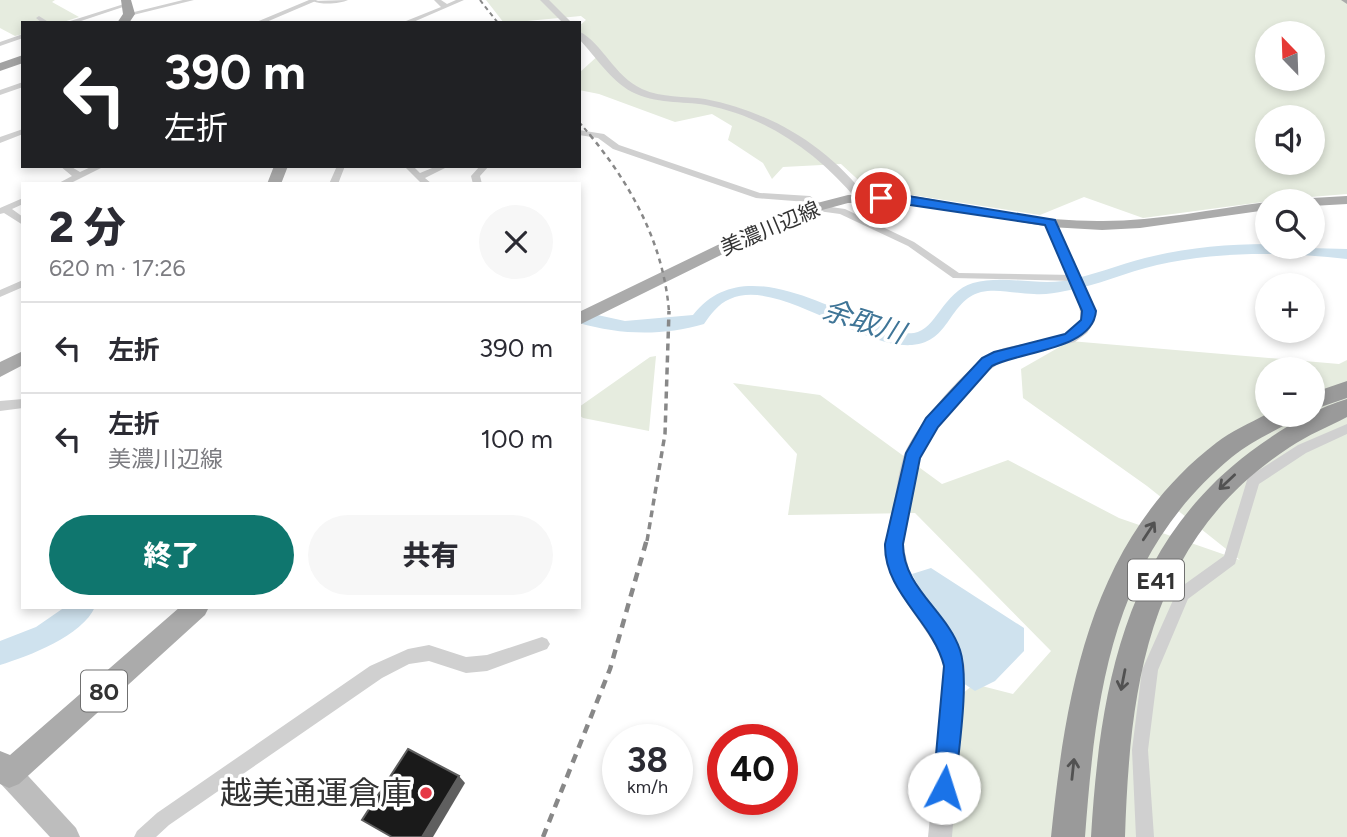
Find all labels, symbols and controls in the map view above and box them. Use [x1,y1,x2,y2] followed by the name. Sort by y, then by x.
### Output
[1255,21,1325,91] north arrow
[1255,21,1325,427] map controls
[164,42,306,101] text: 390 m
[49,49,140,140] icon: left
[1255,105,1325,175] button: sound
[164,109,228,147] text: 左折
[851,168,911,228] pin
[862,179,900,217] icon: arrive
[1255,189,1325,259] button: search
[717,196,823,260] street label: 美濃川辺線
[49,202,126,253] text: 2 分
[479,205,553,279] button: close
[49,254,186,282] text: 620 m · 17:26
[1255,273,1325,343] button: +
[819,292,912,351] water label: 余取川
[49,329,87,367] icon: left
[479,332,553,364] text: 390 m
[108,334,160,366] text: 左折
[1255,357,1325,427] button: −
[108,408,160,440] text: 左折
[49,420,87,458] icon: left
[480,423,553,455] text: 100 m
[108,445,223,473] text: 美濃川辺線
[1219,473,1236,490] one-way arrow
[49,515,294,595] button: 終了
[308,515,553,595] button: 共有
[1142,522,1156,542] one-way arrow
[1128,560,1184,600] road number: E41
[1116,668,1129,691] one-way arrow
[81,670,127,712] road number: 80
[707,724,798,815] speed limit sign: 40
[627,739,668,781] text: 38
[907,751,981,825] position arrow
[1067,758,1080,781] one-way arrow
[220,774,412,812] place label: 越美通運倉庫
[627,776,668,798] text: km/h
[418,785,434,801] marker: 越美通運倉庫

